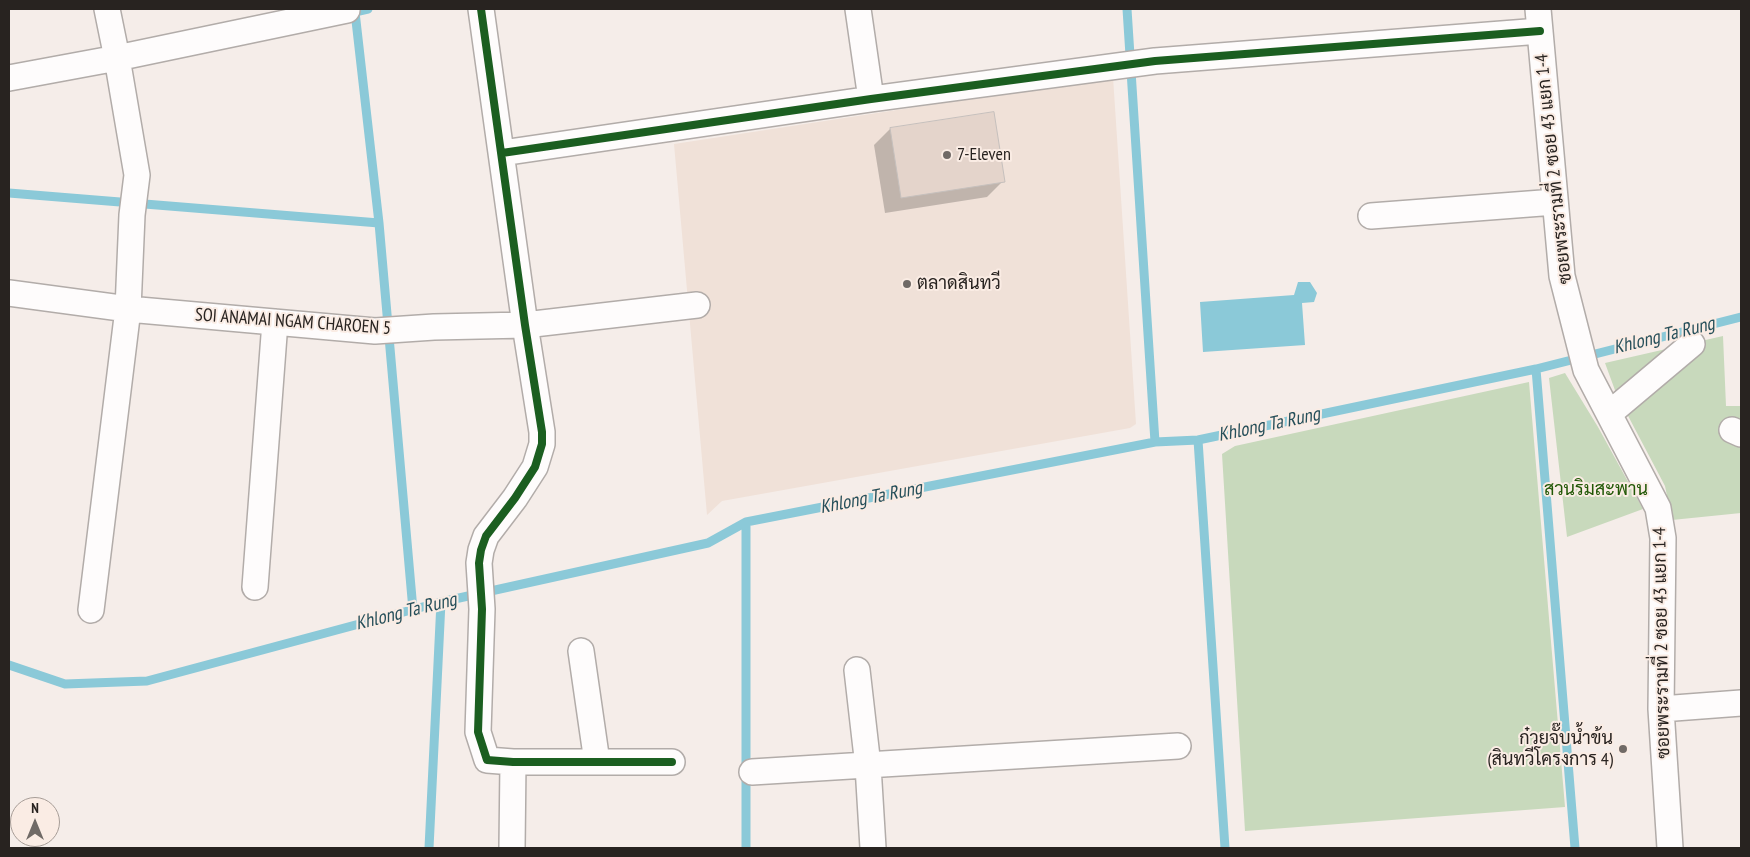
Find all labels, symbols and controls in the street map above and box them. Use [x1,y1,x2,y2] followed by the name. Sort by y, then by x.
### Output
[1531,53,1577,285] street label: ซอยพระรามที่ 2 ซอย 43 แยก 1-4
[957,144,1011,166] place label: 7-Eleven
[941,149,953,161] marker: 7-Eleven
[917,273,1001,295] place label: ตลาดสินทวี
[901,278,913,290] marker: ตลาดสินทวี
[194,304,392,340] street label: SOI ANAMAI NGAM CHAROEN 5
[1611,312,1717,360] water label: Khlong Ta Rung
[1216,403,1322,447] water label: Khlong Ta Rung
[818,477,924,519] water label: Khlong Ta Rung
[1544,479,1648,501] park label: สวนริมสะพาน
[1649,527,1675,759] street label: ซอยพระรามที่ 2 ซอย 43 แยก 1-4
[353,588,459,636] water label: Khlong Ta Rung
[1487,728,1613,771] place label: ก๋วยจั๊บน้ำข้น (สินทวีโครงการ 4)
[1617,743,1629,755] marker: ก๋วยจั๊บน้ำข้น (สินทวีโครงการ 4)
[10,797,60,847] north arrow
[31,799,39,817] text: N

